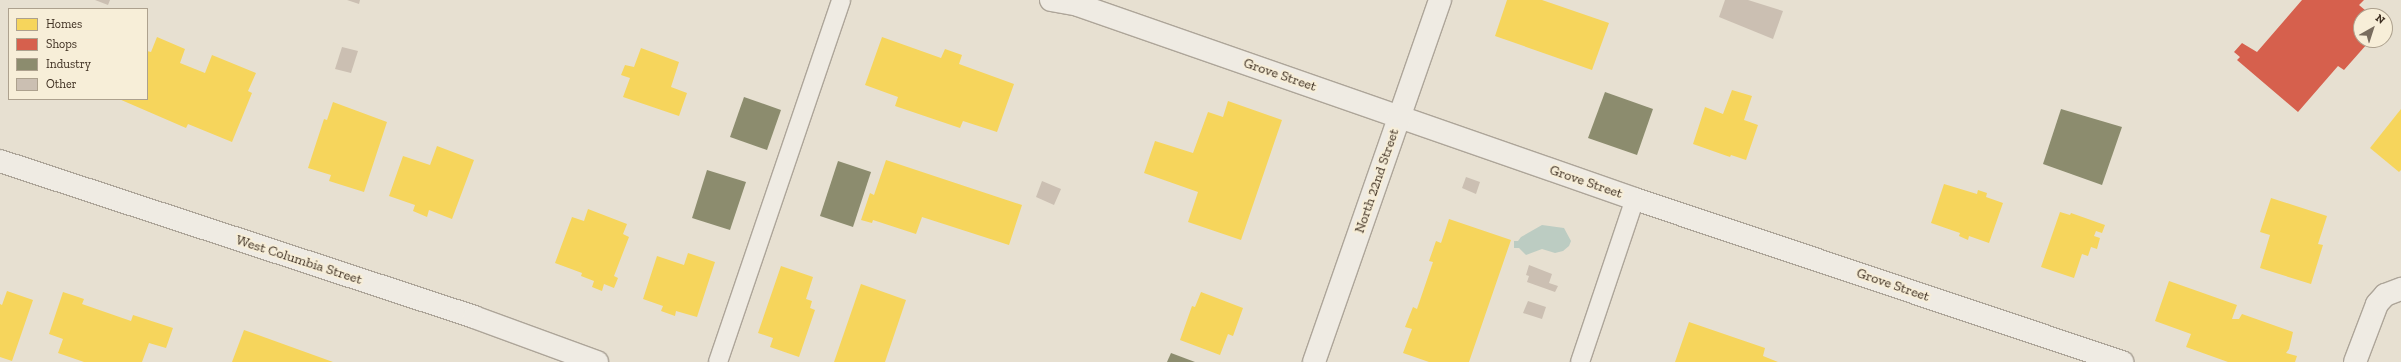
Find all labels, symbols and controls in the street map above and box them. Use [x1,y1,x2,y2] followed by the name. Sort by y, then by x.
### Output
[8,8,148,100] legend
[2353,8,2393,48] north arrow
[2373,11,2388,27] text: N
[46,17,82,31] text: Homes
[46,37,77,51] text: Shops
[1241,55,1319,95] street label: Grove Street
[46,57,91,71] text: Industry
[46,77,77,91] text: Other
[1351,127,1403,235] street label: North 22nd Street
[1547,162,1625,202] street label: Grove Street
[234,232,364,288] street label: West Columbia Street
[1854,265,1932,305] street label: Grove Street

